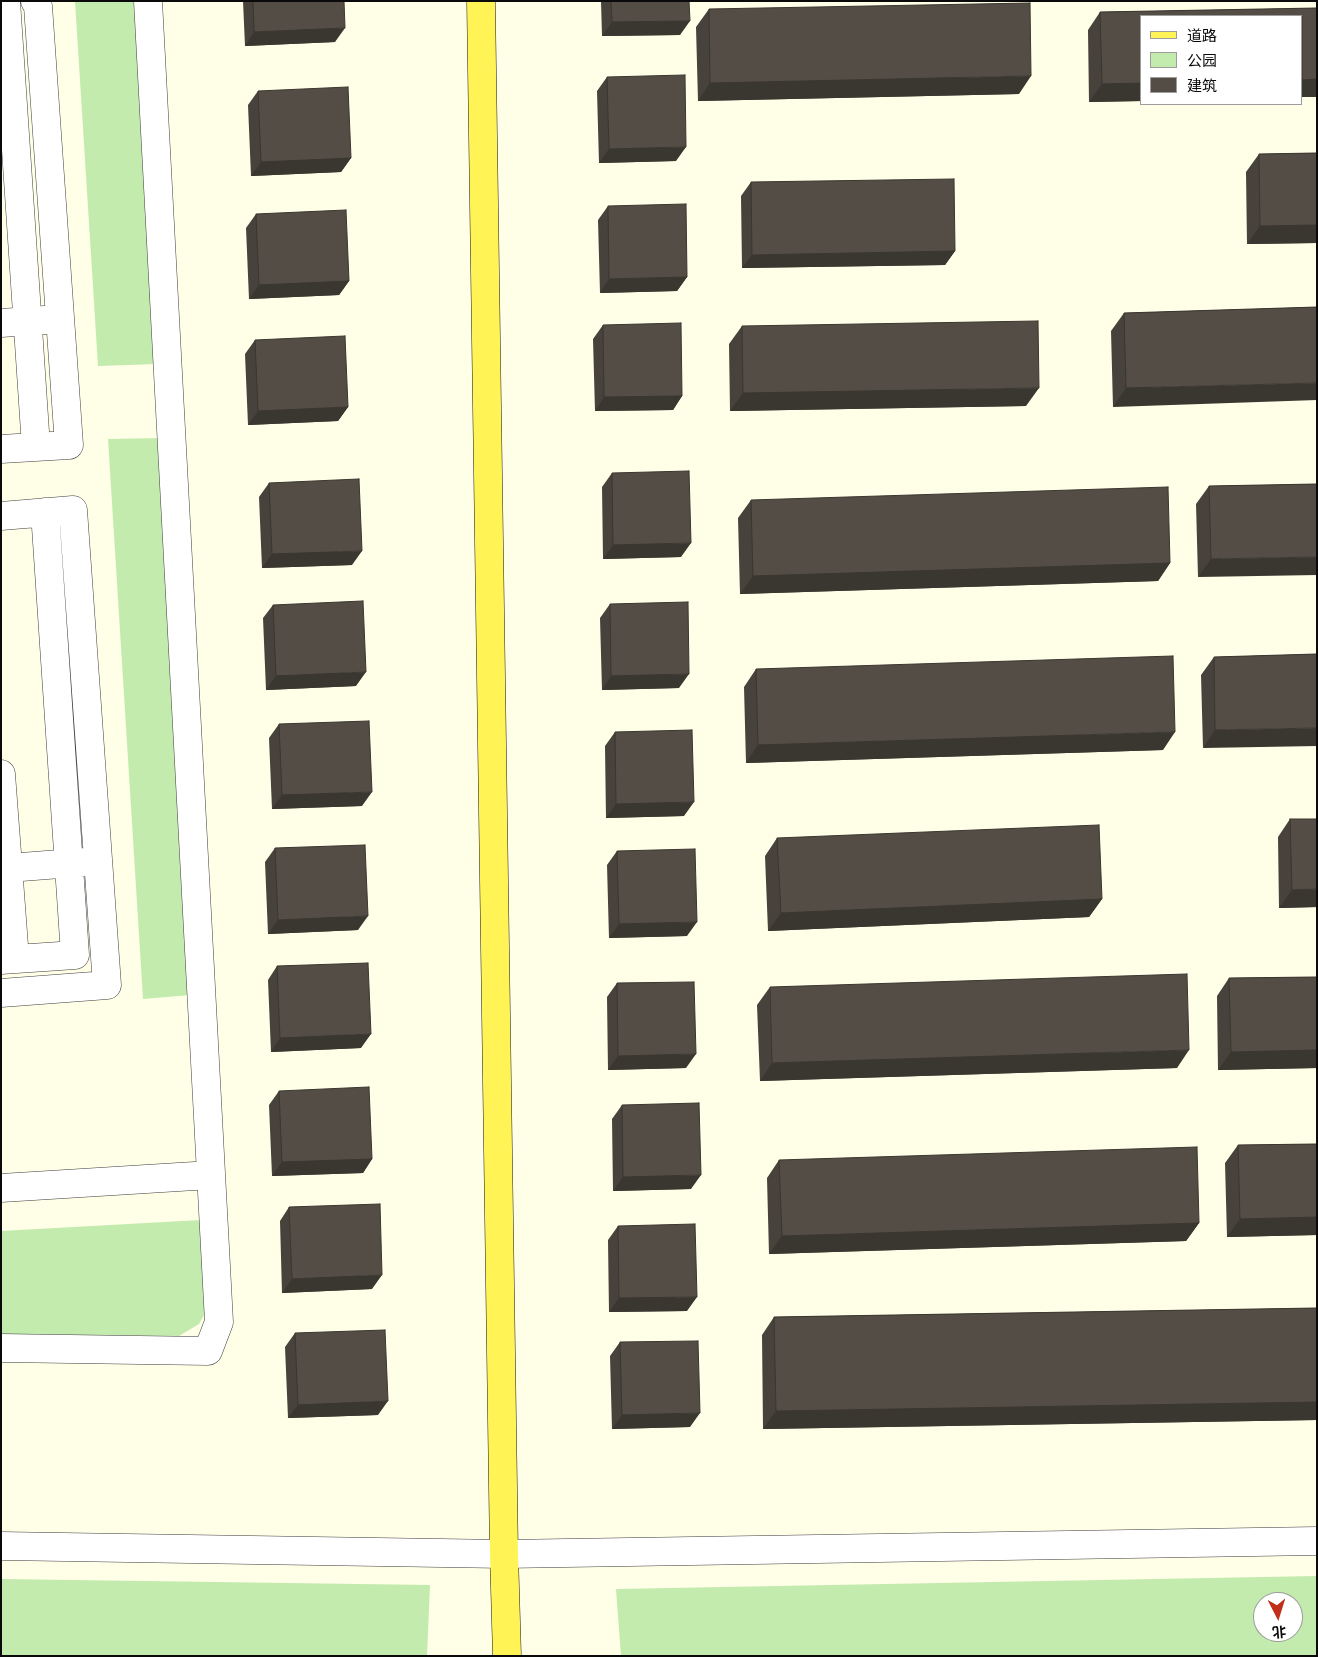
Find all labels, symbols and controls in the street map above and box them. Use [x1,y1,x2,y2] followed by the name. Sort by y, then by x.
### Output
[1140,15,1303,105] legend
[1187,27,1217,45] text: 道路
[1187,52,1217,70] text: 公园
[1187,77,1217,95] text: 建筑
[1253,1592,1303,1642] north arrow
[1272,1622,1287,1641] text: 北

